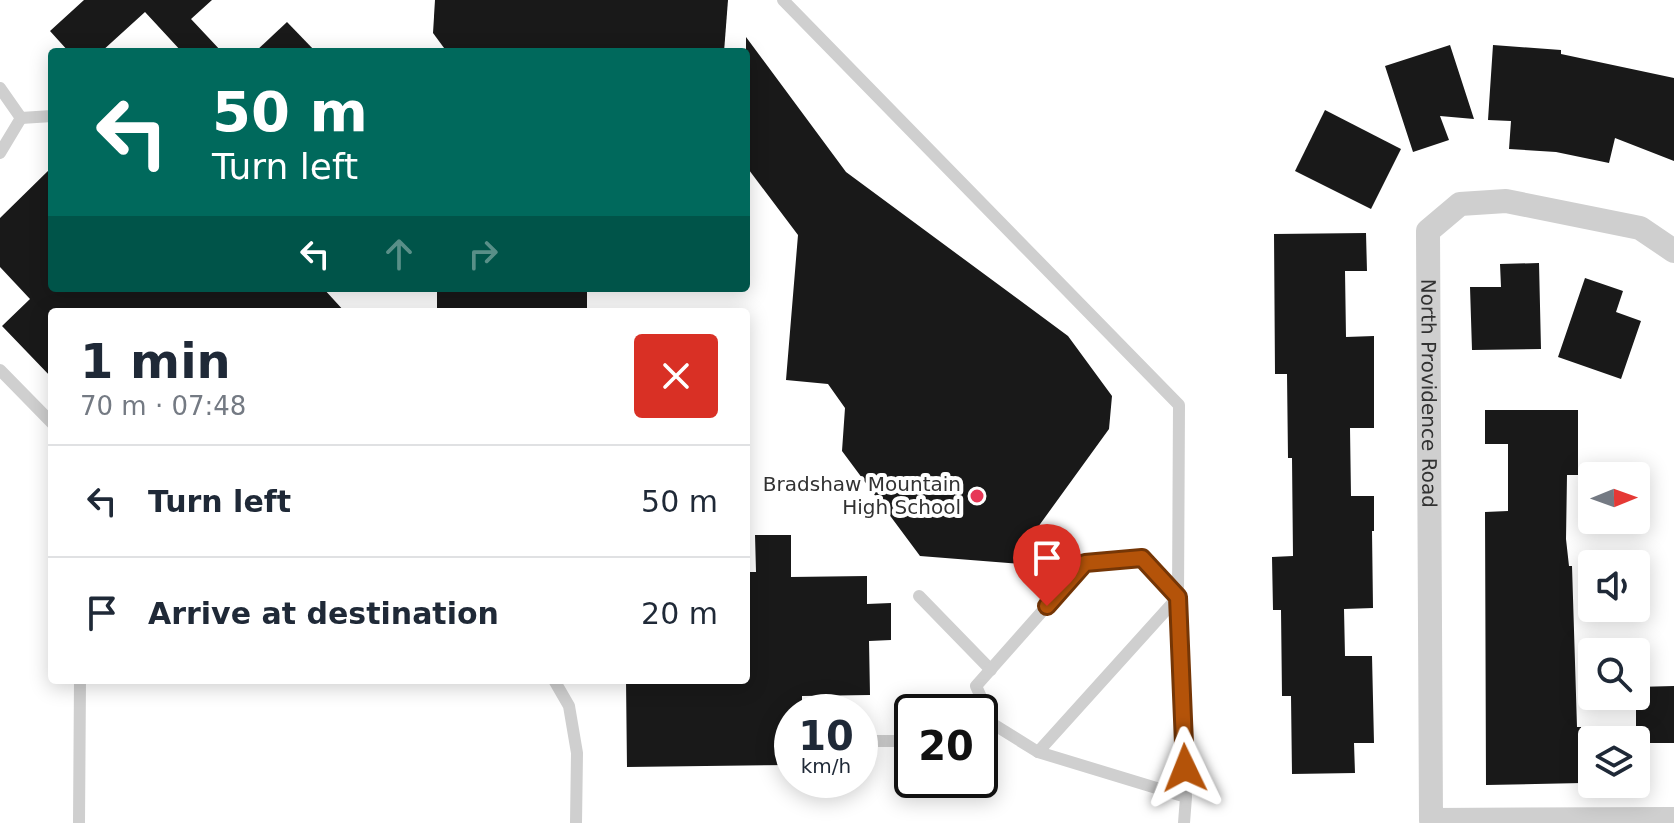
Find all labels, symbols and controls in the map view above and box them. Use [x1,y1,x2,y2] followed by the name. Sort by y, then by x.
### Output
[212,79,368,144] text: 50 m
[80,80,184,184] icon: left
[212,146,358,187] text: Turn left
[293,232,337,276] icon: left
[377,232,421,276] icon: ahead
[461,232,505,276] icon: right
[1416,279,1441,508] street label: North Providence Road
[80,333,231,389] text: 1 min
[634,334,718,418] button: close
[80,391,246,421] text: 70 m · 07:48
[1578,462,1650,534] north arrow
[1578,462,1650,798] map controls
[763,472,961,519] place label: Bradshaw Mountain High School
[80,479,124,523] icon: left
[148,484,291,519] text: Turn left
[641,484,718,519] text: 50 m
[968,487,986,505] marker: Bradshaw Mountain High School
[1013,524,1081,606] pin
[1025,536,1069,580] icon: arrive
[1578,550,1650,622] button: sound
[80,591,124,635] icon: arrive
[148,596,499,631] text: Arrive at destination
[641,596,718,631] text: 20 m
[1578,638,1650,710] button: search
[894,694,998,798] speed limit sign: 20
[798,713,854,759] text: 10
[1143,726,1227,810] position arrow
[1578,726,1650,798] button: layers
[801,754,851,778] text: km/h

